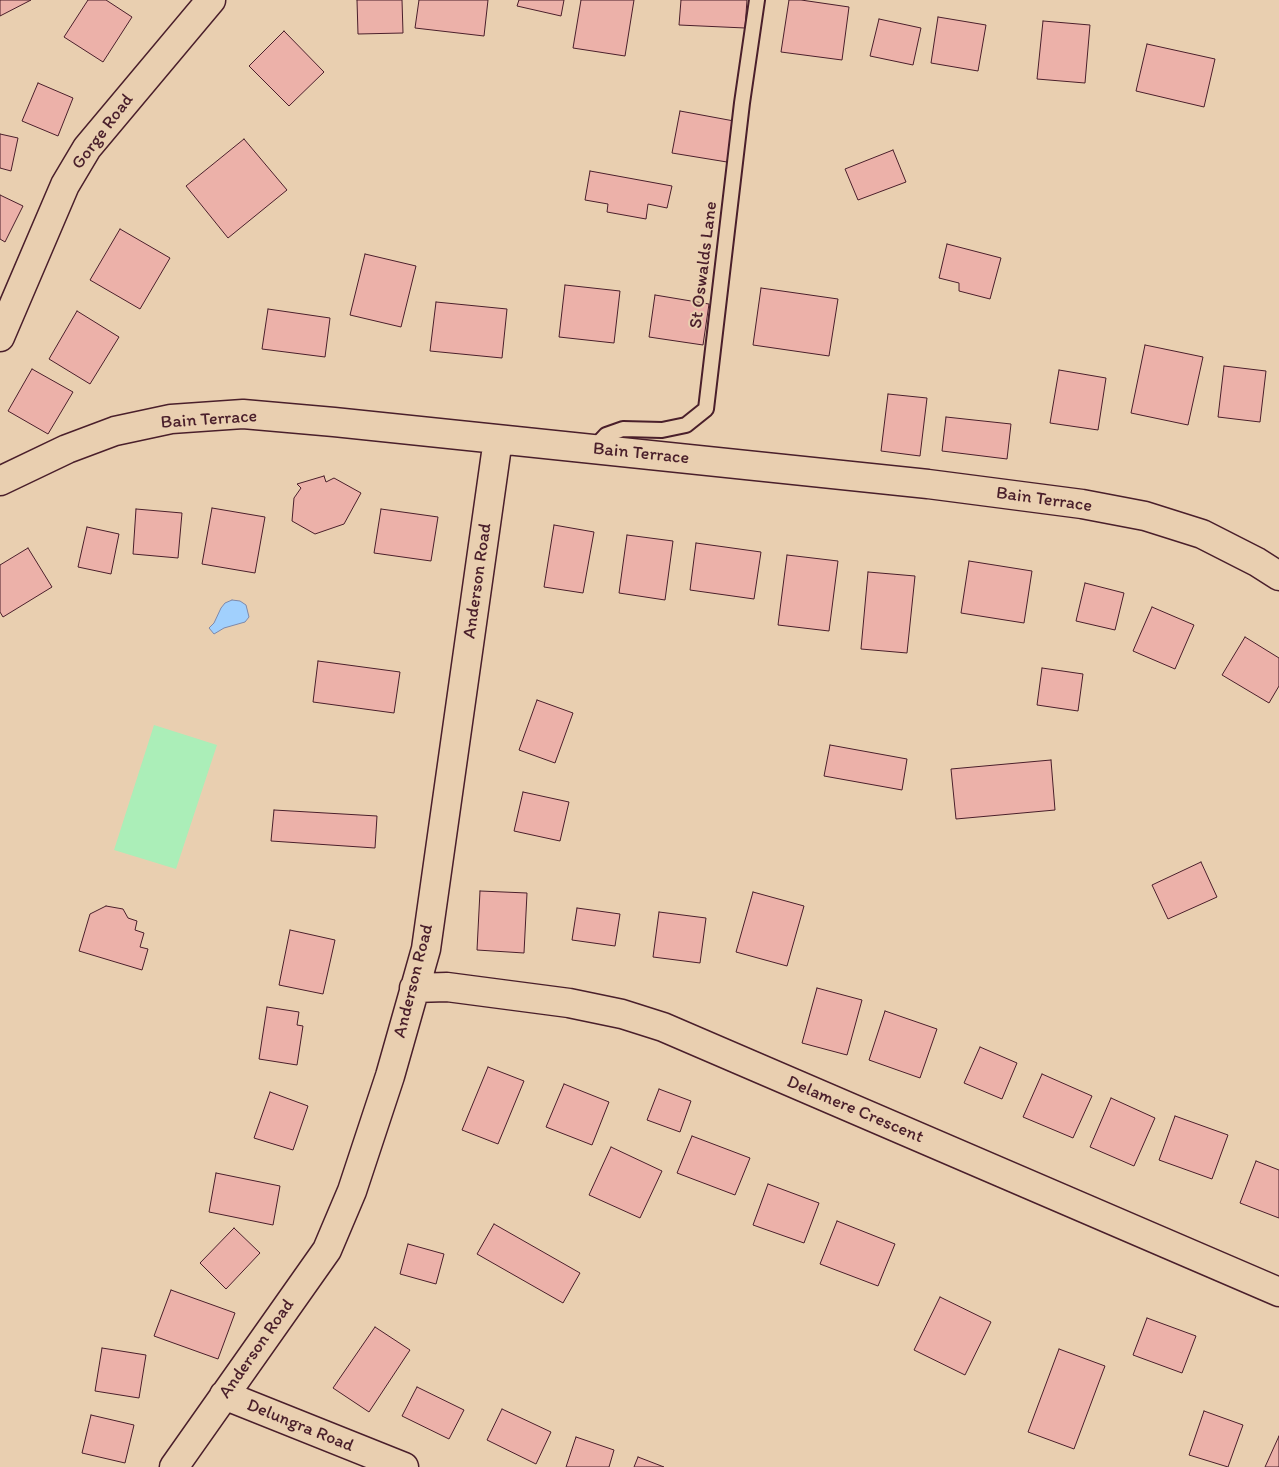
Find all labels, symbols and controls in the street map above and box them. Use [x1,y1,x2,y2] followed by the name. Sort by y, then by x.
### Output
[68,90,138,174] street label: Gorge Road
[685,200,723,330] street label: St Oswalds Lane
[160,406,258,434] street label: Bain Terrace
[592,438,690,470] street label: Bain Terrace
[995,483,1093,517] street label: Bain Terrace
[459,522,497,640] street label: Anderson Road
[389,922,439,1040] street label: Anderson Road
[783,1071,927,1149] street label: Delamere Crescent
[215,1295,299,1403] street label: Anderson Road
[243,1395,357,1457] street label: Delungra Road

